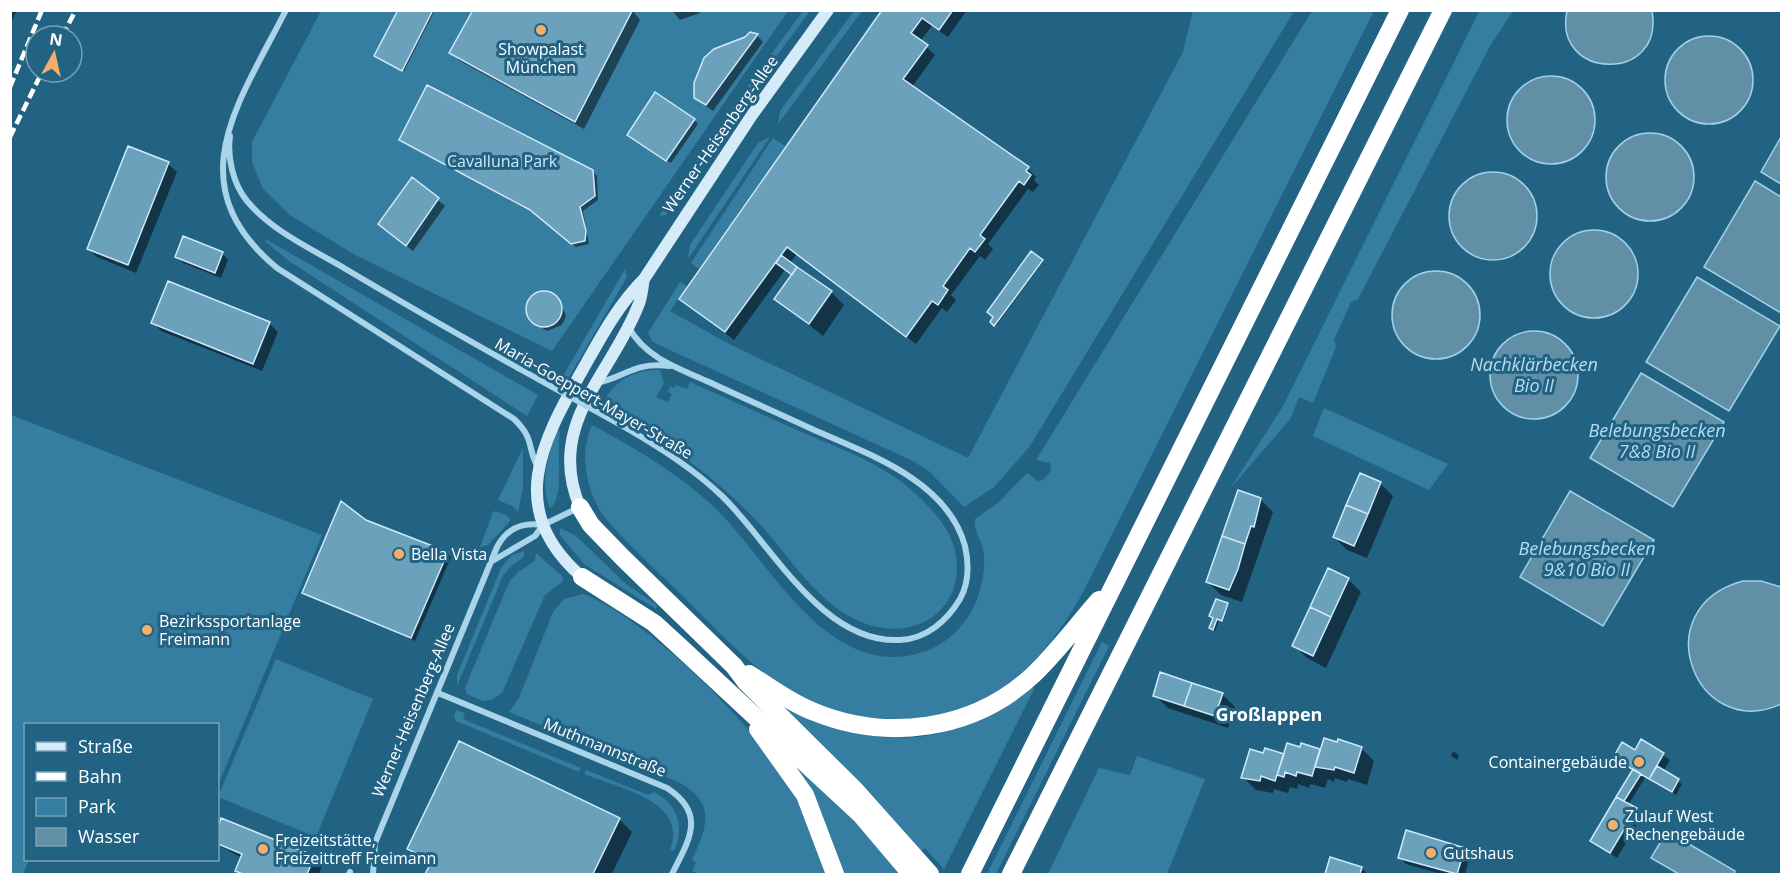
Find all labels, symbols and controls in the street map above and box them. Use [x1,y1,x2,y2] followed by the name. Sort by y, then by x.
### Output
[534,23,548,37] marker: Showpalast München
[24,24,84,84] north arrow
[48,27,64,51] text: N
[498,38,584,78] place label: Showpalast München
[657,51,783,217] street label: Werner-Heisenberg-Allee
[447,150,558,172] park label: Cavalluna Park
[491,332,697,464] street label: Maria-Goeppert-Mayer-Straße
[1470,352,1598,397] water label: Nachklärbecken Bio II
[1588,418,1726,463] water label: Belebungsbecken 7&8 Bio II
[1518,536,1656,581] water label: Belebungsbecken 9&10 Bio II
[411,543,487,565] place label: Bella Vista
[392,547,406,561] marker: Bella Vista
[159,610,301,650] place label: Bezirkssportanlage Freimann
[366,619,460,801] street label: Werner-Heisenberg-Allee
[140,623,154,637] marker: Bezirkssportanlage Freimann
[1216,702,1322,726] district label: Großlappen
[540,712,670,782] street label: Muthmannstraße
[24,723,219,861] legend
[78,734,133,758] text: Straße
[1489,751,1627,773] place label: Containergebäude
[1632,755,1646,769] marker: Containergebäude
[78,764,122,788] text: Bahn
[78,794,116,818] text: Park
[1625,805,1745,845] place label: Zulauf West Rechengebäude
[1606,818,1620,832] marker: Zulauf West Rechengebäude
[78,824,140,848] text: Wasser
[275,829,436,869] place label: Freizeitstätte, Freizeittreff Freimann
[256,842,270,856] marker: Freizeitstätte, Freizeittreff Freimann
[1443,842,1514,864] place label: Gutshaus
[1424,846,1438,860] marker: Gutshaus

